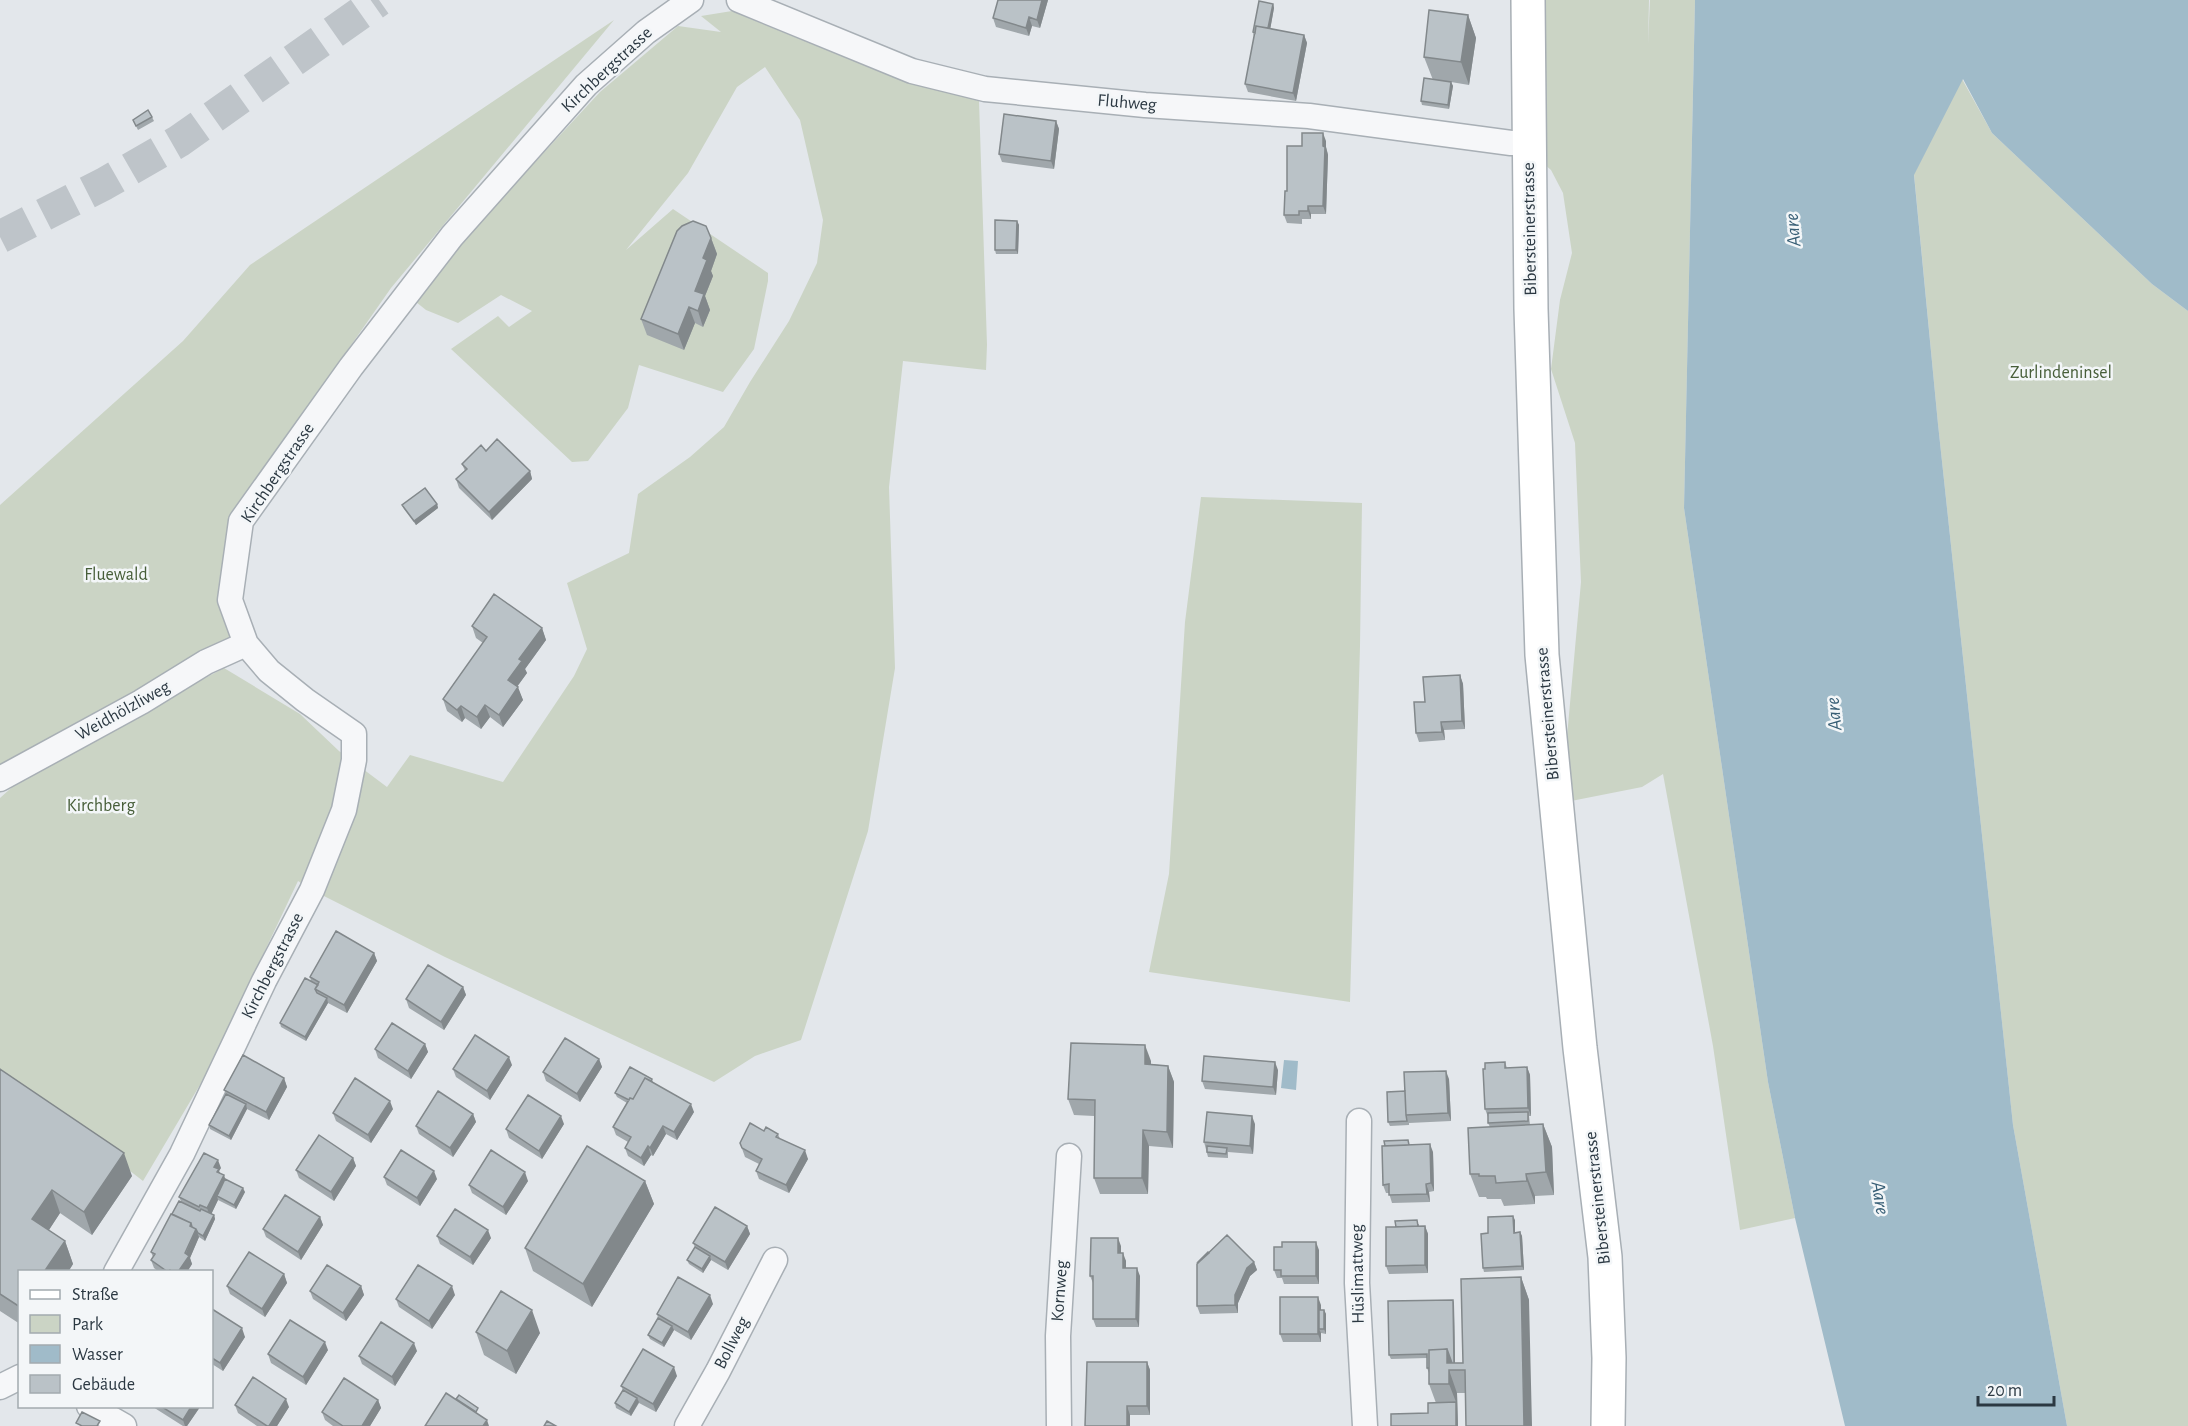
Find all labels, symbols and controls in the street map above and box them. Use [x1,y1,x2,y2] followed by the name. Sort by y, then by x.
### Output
[558,24,656,116] street label: Kirchbergstrasse
[1097,91,1158,115] street label: Fluhweg
[1520,162,1540,296] street label: Bibersteinerstrasse
[1782,212,1805,249] water label: Aare
[2010,364,2112,382] park label: Zurlindeninsel
[238,420,318,526] street label: Kirchbergstrasse
[84,566,148,584] park label: Fluewald
[1533,647,1563,781] street label: Bibersteinerstrasse
[73,678,173,744] street label: Weidhölzliweg
[1823,696,1846,733] water label: Aare
[67,797,135,815] park label: Kirchberg
[239,910,307,1022] street label: Kirchbergstrasse
[1582,1131,1614,1265] street label: Bibersteinerstrasse
[1867,1179,1893,1217] water label: Aare
[1348,1224,1368,1324] street label: Hüslimattweg
[1049,1259,1071,1322] street label: Kornweg
[18,1270,213,1408] legend
[72,1286,118,1304] text: Straße
[711,1314,753,1372] street label: Bollweg
[72,1316,104,1334] text: Park
[72,1346,123,1364] text: Wasser
[1978,1369,2054,1407] scale bar
[72,1376,135,1394] text: Gebäude
[1987,1382,2022,1400] text: 20 m

